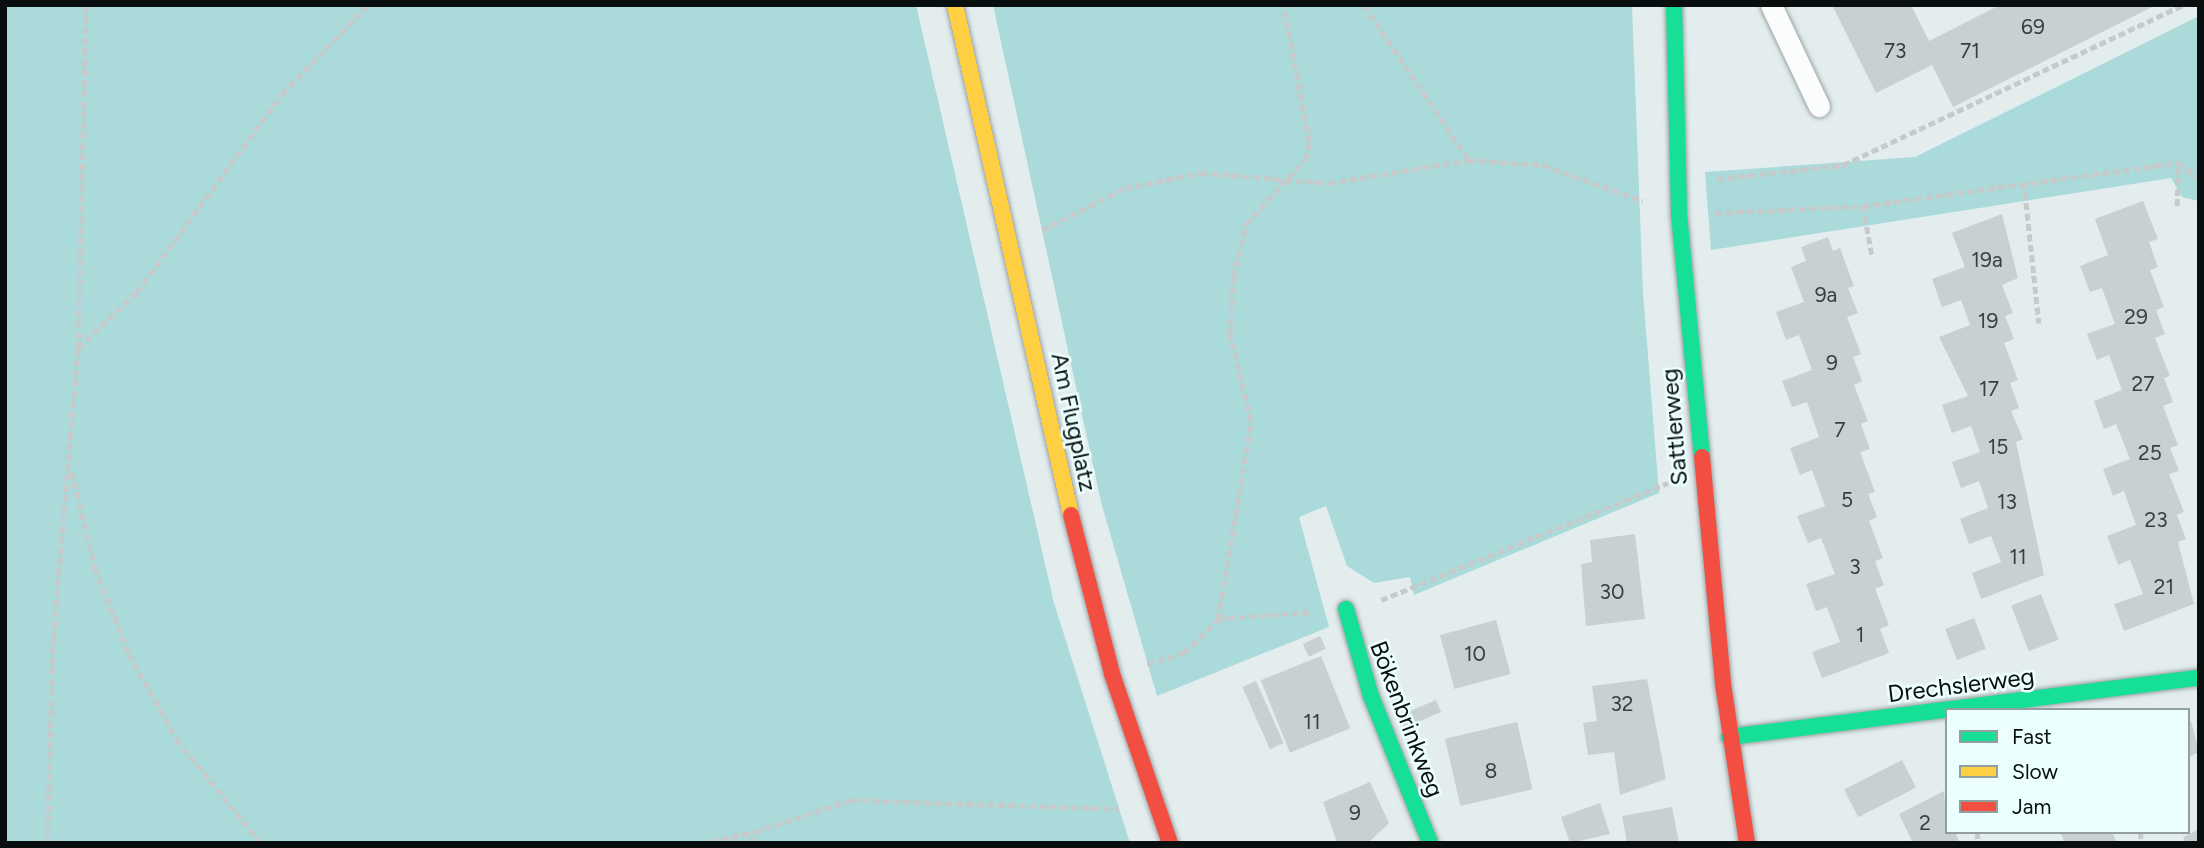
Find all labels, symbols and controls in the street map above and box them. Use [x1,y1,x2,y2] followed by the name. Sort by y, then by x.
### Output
[2021,14,2045,40] house number: 69
[1884,38,1906,64] house number: 73
[1960,38,1980,64] house number: 71
[1971,247,2003,273] house number: 19a
[1815,282,1837,308] house number: 9a
[2124,304,2148,330] house number: 29
[1978,308,1998,334] house number: 19
[1045,350,1103,494] street label: Am Flugplatz
[1826,350,1838,376] house number: 9
[1655,367,1693,487] street label: Sattlerweg
[2131,371,2155,397] house number: 27
[1979,376,1999,402] house number: 17
[1834,417,1846,443] house number: 7
[1988,434,2008,460] house number: 15
[2138,440,2162,466] house number: 25
[1841,487,1853,513] house number: 5
[1997,489,2017,515] house number: 13
[2144,507,2168,533] house number: 23
[2009,544,2027,570] house number: 11
[1849,554,1861,580] house number: 3
[2154,574,2174,600] house number: 21
[1600,579,1624,605] house number: 30
[1856,622,1864,648] house number: 1
[1364,637,1450,801] street label: Bökenbrinkweg
[1464,641,1486,667] house number: 10
[1886,662,2036,708] street label: Drechslerweg
[1610,691,1634,717] house number: 32
[1945,708,2190,834] legend
[1303,709,1321,735] house number: 11
[2012,724,2052,749] text: Fast
[1485,758,1497,784] house number: 8
[2012,759,2058,784] text: Slow
[2012,794,2051,819] text: Jam
[1349,800,1361,826] house number: 9
[1919,810,1931,836] house number: 2

